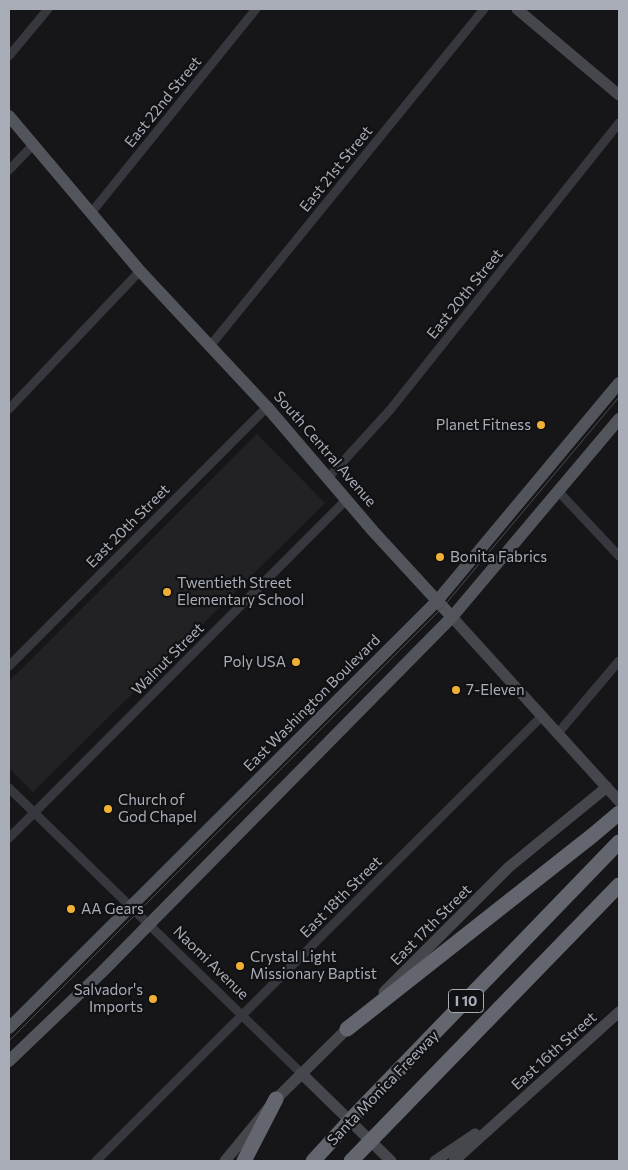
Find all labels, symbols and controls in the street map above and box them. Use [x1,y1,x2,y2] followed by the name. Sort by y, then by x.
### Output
[121,53,205,151] street label: East 22nd Street
[296,122,376,216] street label: East 21st Street
[423,245,507,343] street label: East 20th Street
[270,388,380,510] street label: South Central Avenue
[436,416,531,434] place label: Planet Fitness
[535,419,547,431] marker: Planet Fitness
[83,481,173,571] street label: East 20th Street
[450,548,547,566] place label: Bonita Fabrics
[434,551,446,563] marker: Bonita Fabrics
[177,574,304,609] place label: Twentieth Street Elementary School
[161,586,173,598] marker: Twentieth Street Elementary School
[128,619,208,699] street label: Walnut Street
[240,631,384,775] street label: East Washington Boulevard
[223,653,286,671] place label: Poly USA
[290,656,302,668] marker: Poly USA
[466,681,525,699] place label: 7-Eleven
[450,684,462,696] marker: 7-Eleven
[118,791,197,826] place label: Church of God Chapel
[102,803,114,815] marker: Church of God Chapel
[296,852,386,942] street label: East 18th Street
[387,881,475,969] street label: East 17th Street
[81,900,144,918] place label: AA Gears
[65,903,77,915] marker: AA Gears
[170,923,252,1003] street label: Naomi Avenue
[250,948,377,983] place label: Crystal Light Missionary Baptist
[234,960,246,972] marker: Crystal Light Missionary Baptist
[74,981,143,1016] place label: Salvador's Imports
[448,989,484,1012] road number: I 10
[147,993,159,1005] marker: Salvador's Imports
[508,1008,600,1094] street label: East 16th Street
[323,1027,443,1149] street label: Santa Monica Freeway

